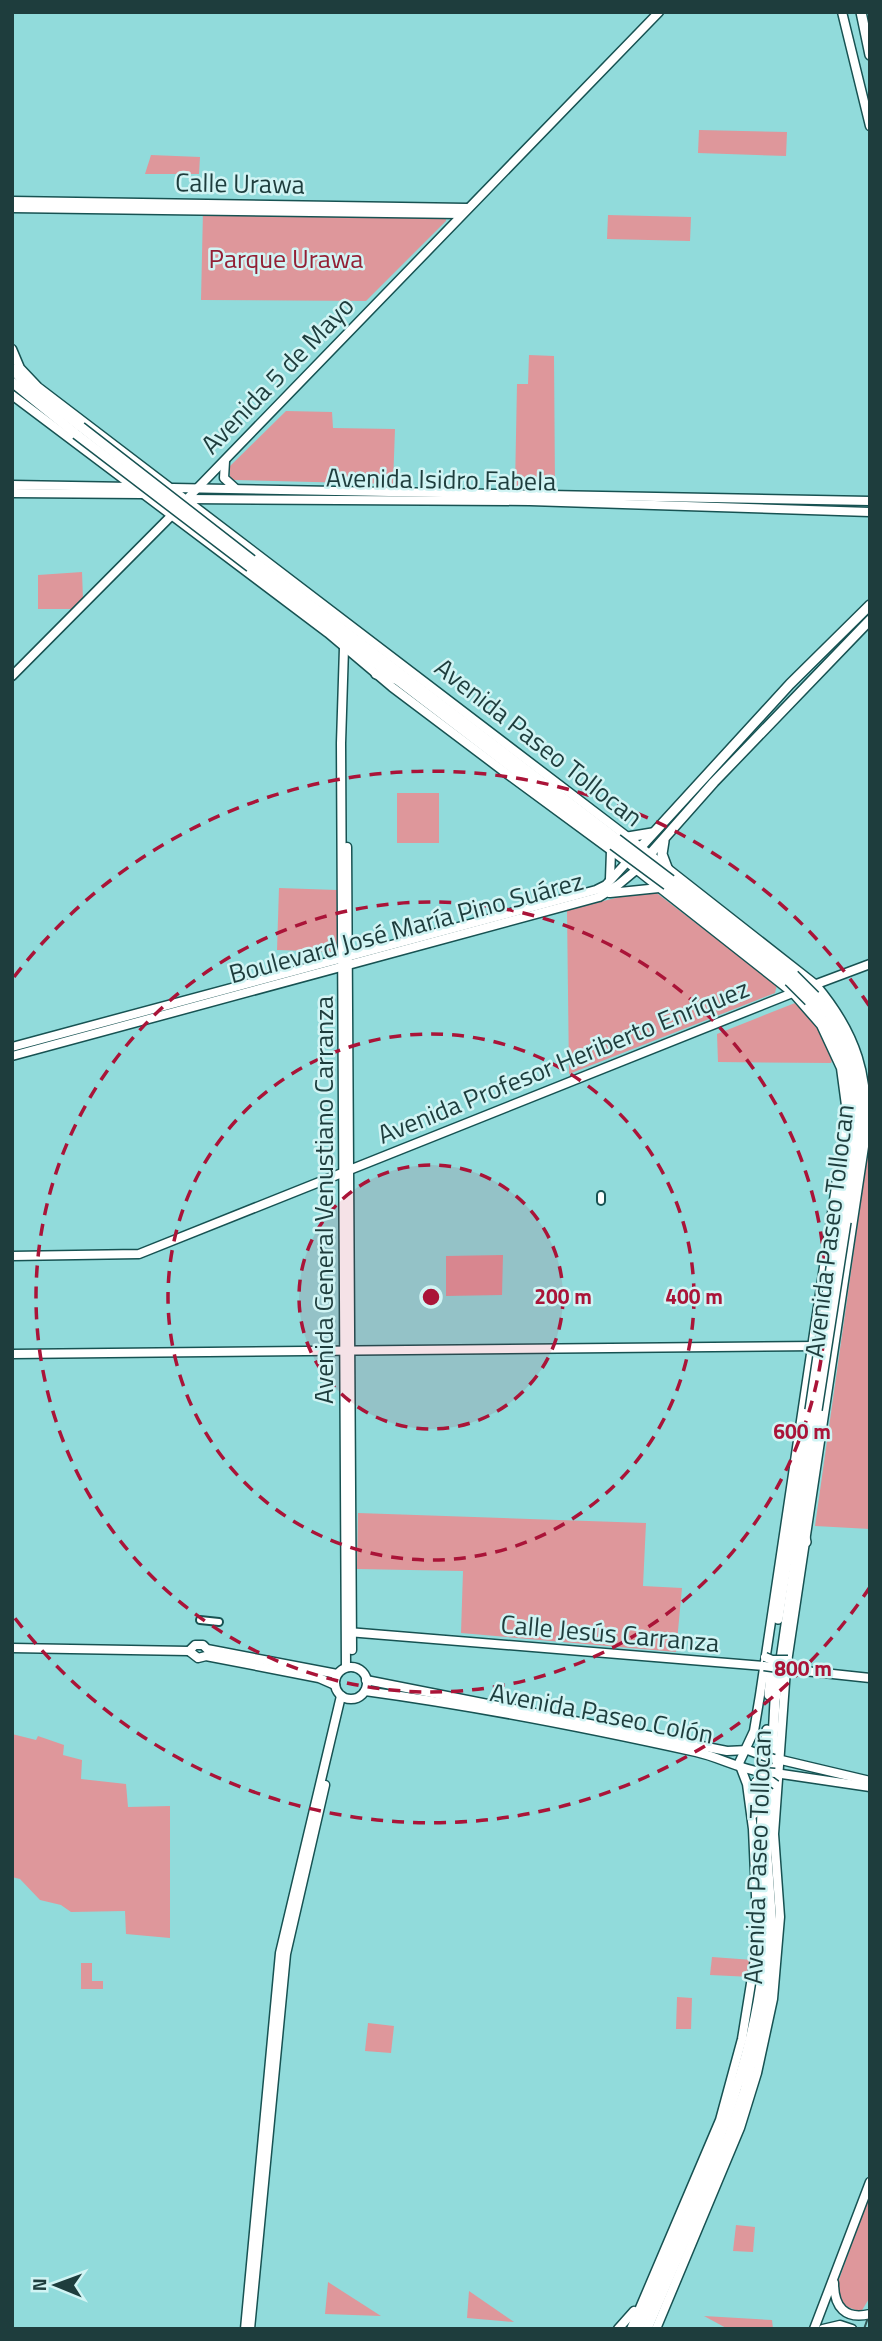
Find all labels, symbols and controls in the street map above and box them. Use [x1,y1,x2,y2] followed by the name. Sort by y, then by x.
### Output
[175,162,305,204] street label: Calle Urawa
[209,239,363,278] park label: Parque Urawa
[191,287,363,463] street label: Avenida 5 de Mayo
[325,457,557,501] street label: Avenida Isidro Fabela
[427,648,651,836] street label: Avenida Paseo Tollocan
[224,861,588,993] street label: Boulevard José María Pino Suárez
[371,968,755,1154] street label: Avenida Profesor Heriberto Enríquez
[304,996,343,1404] street label: Avenida General Venustiano Carranza
[794,1102,864,1360] street label: Avenida Paseo Tollocan
[534,1280,592,1312] text: 200 m
[665,1280,723,1312] text: 400 m
[419,1285,443,1309] centre of rings
[773,1415,831,1447] text: 600 m
[499,1604,721,1662] street label: Calle Jesús Carranza
[774,1652,832,1684] text: 800 m
[487,1672,717,1754] street label: Avenida Paseo Colón
[733,1729,781,1985] street label: Avenida Paseo Tollocan
[21,2250,91,2320] north arrow
[24,2278,53,2292] text: N

